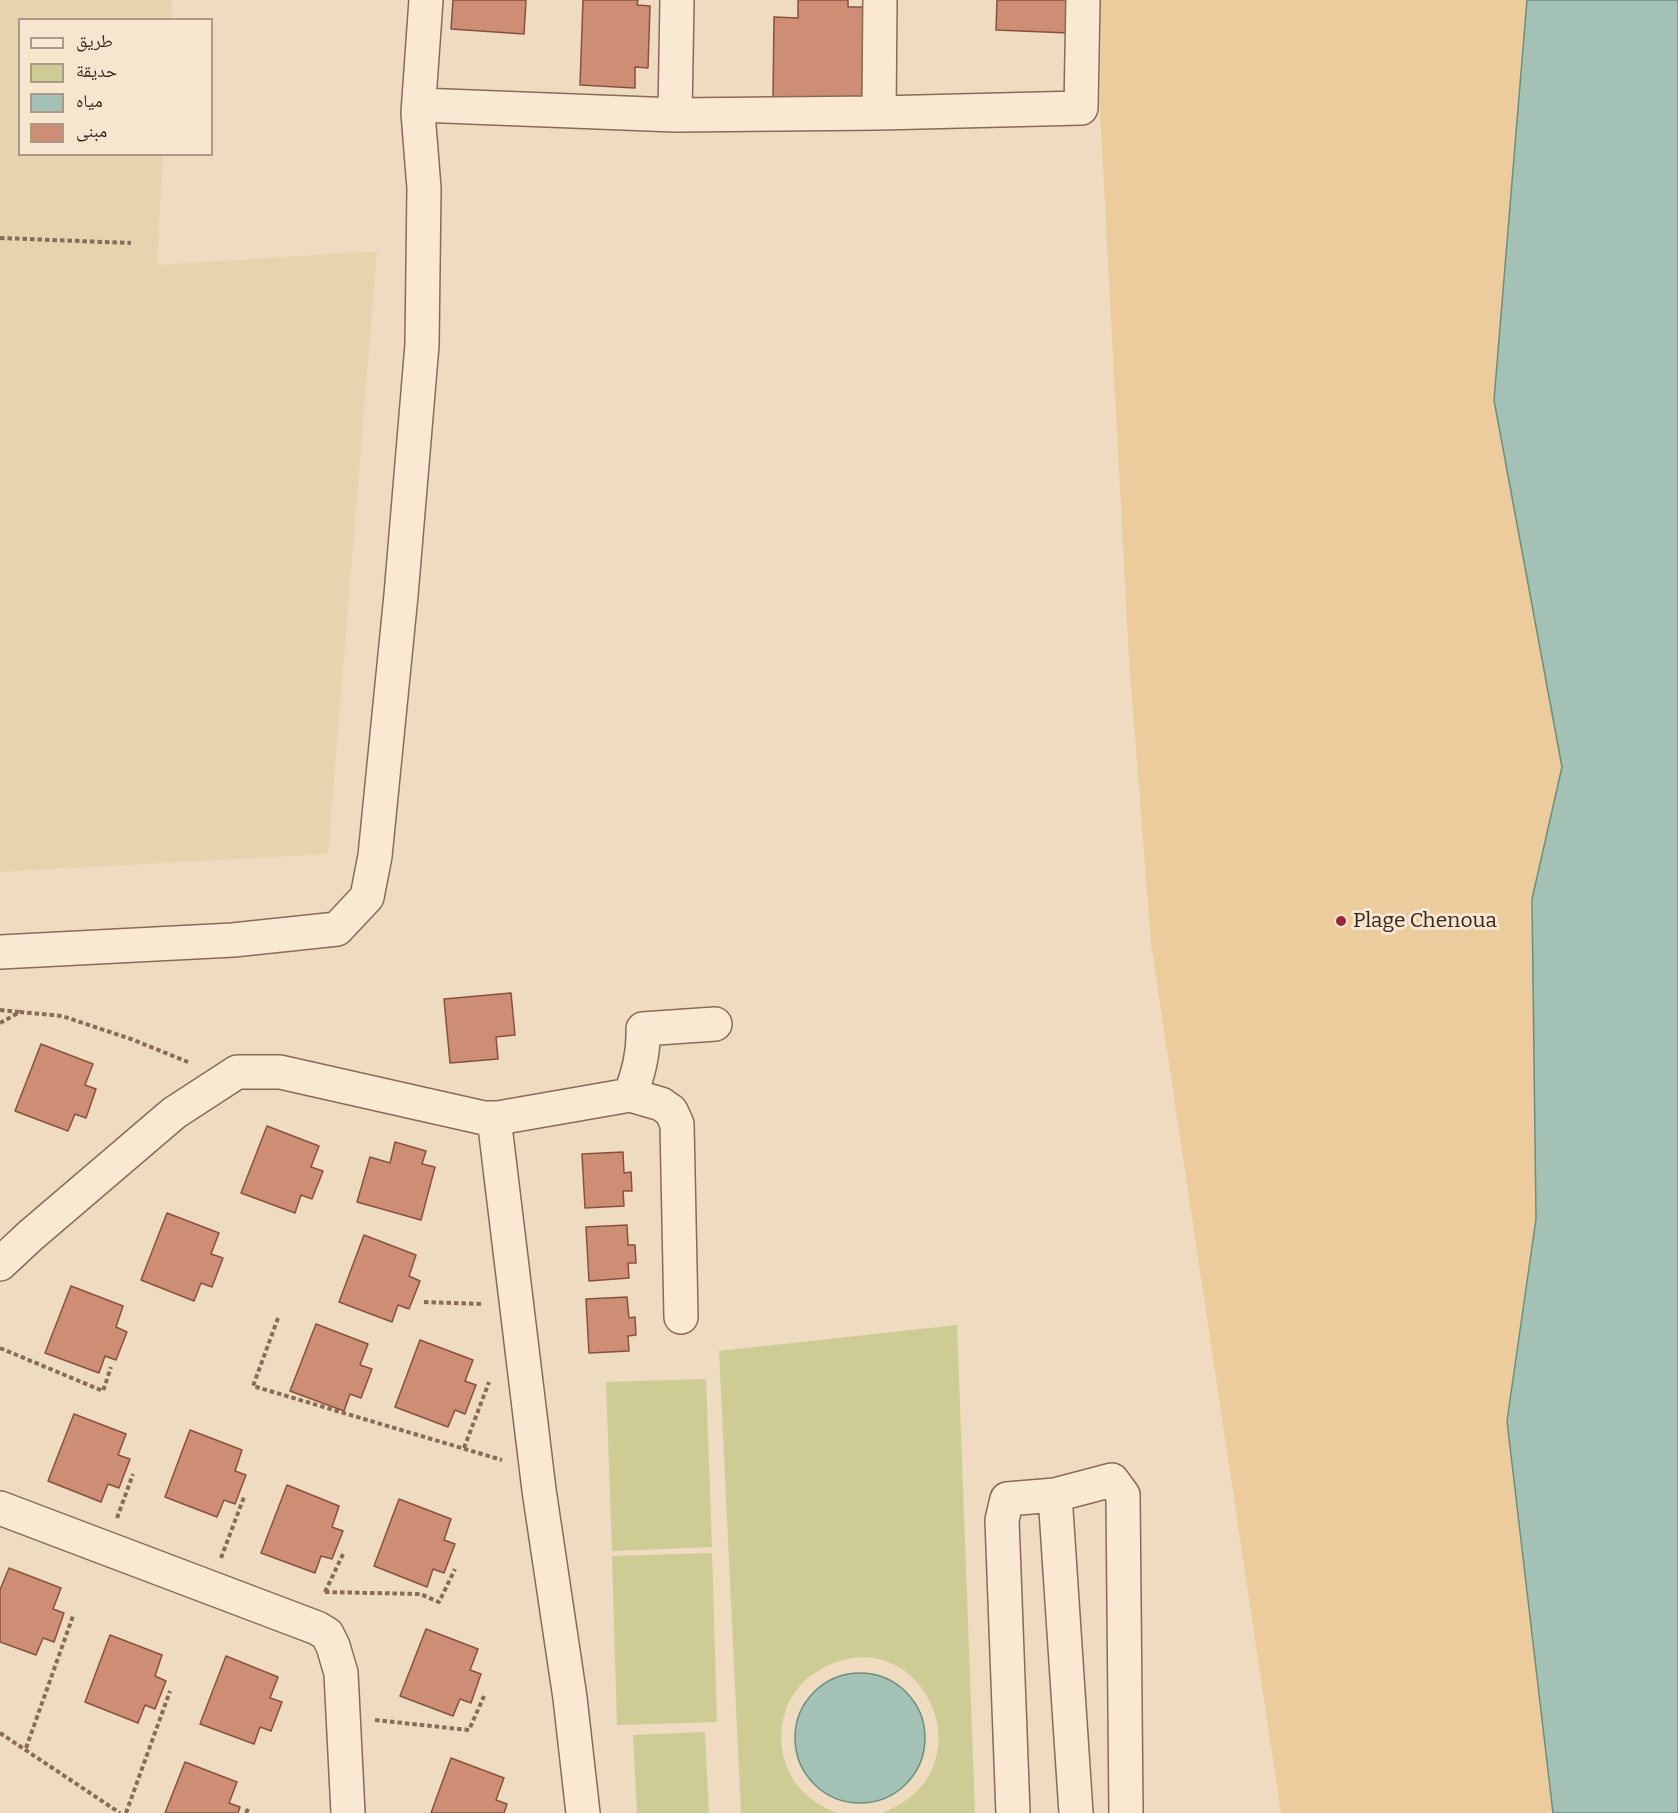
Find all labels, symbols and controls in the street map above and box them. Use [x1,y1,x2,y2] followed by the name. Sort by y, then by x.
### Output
[18,18,213,156] legend
[76,30,113,52] text: طريق
[76,60,117,82] text: حديقة
[76,90,103,112] text: مياه
[76,120,107,142] text: مبنى
[1353,908,1497,934] place label: Plage Chenoua
[1334,914,1348,928] marker: Plage Chenoua

